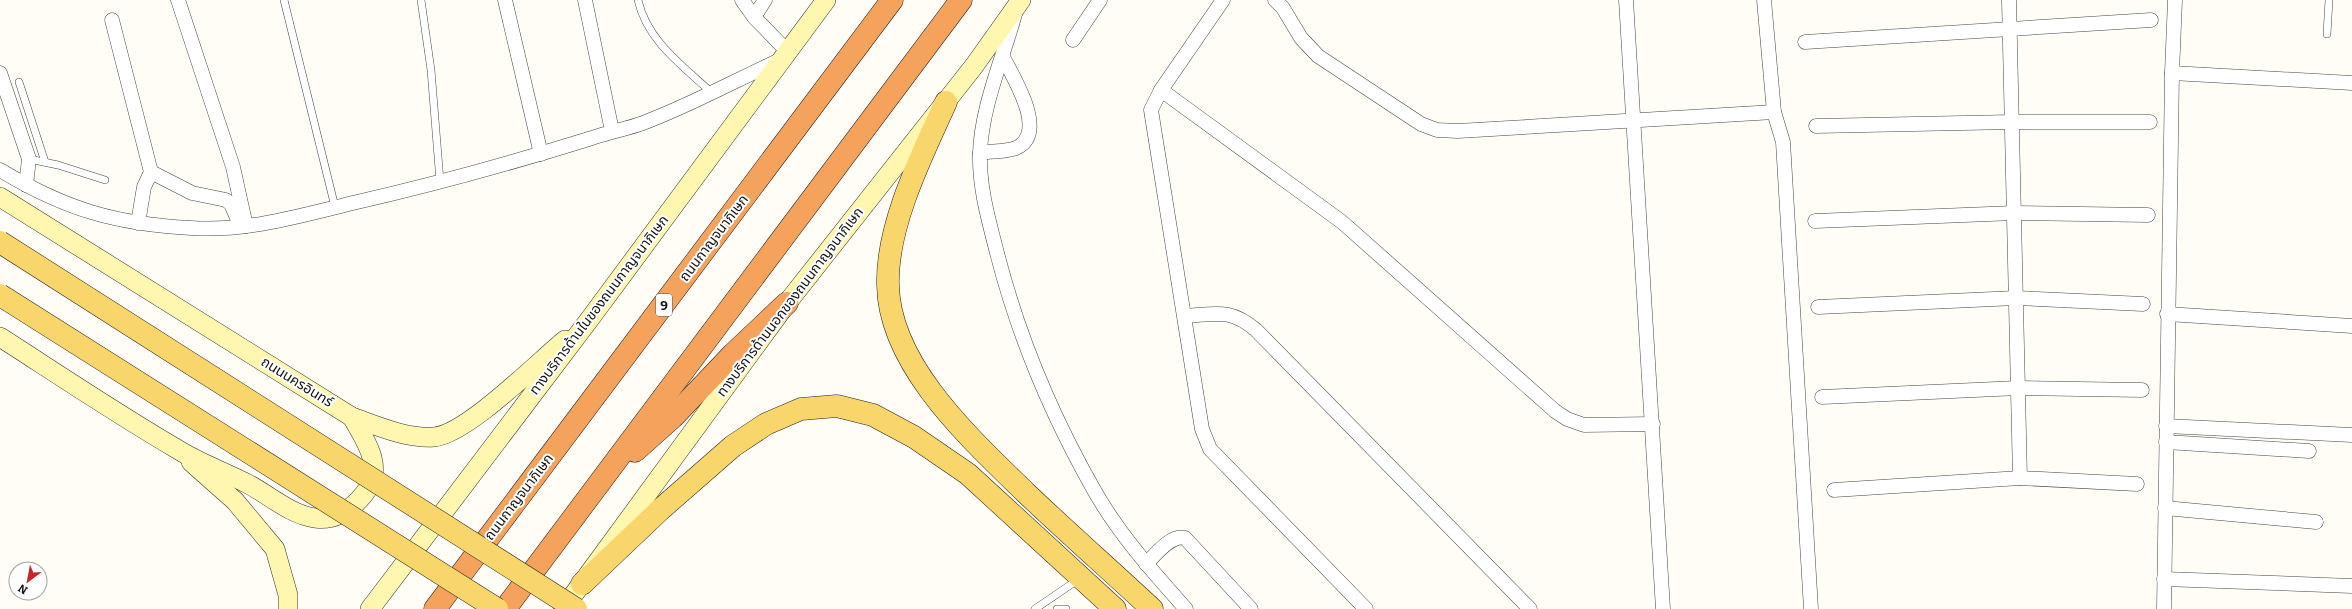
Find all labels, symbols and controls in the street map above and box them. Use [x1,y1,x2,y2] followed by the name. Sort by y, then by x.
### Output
[676,191,752,285] street label: ถนนกาญจนาภิเษก
[713,204,867,400] street label: ทางบริการด้านนอกของถนนกาญจนาภิเษก
[526,212,672,398] street label: ทางบริการด้านในของถนนกาญจนาภิเษก
[656,294,672,316] road number: 9
[258,353,337,411] street label: ถนนนครอินทร์
[481,450,557,544] street label: ถนนกาญจนาภิเษก
[8,561,48,601] north arrow
[15,581,30,597] text: N

